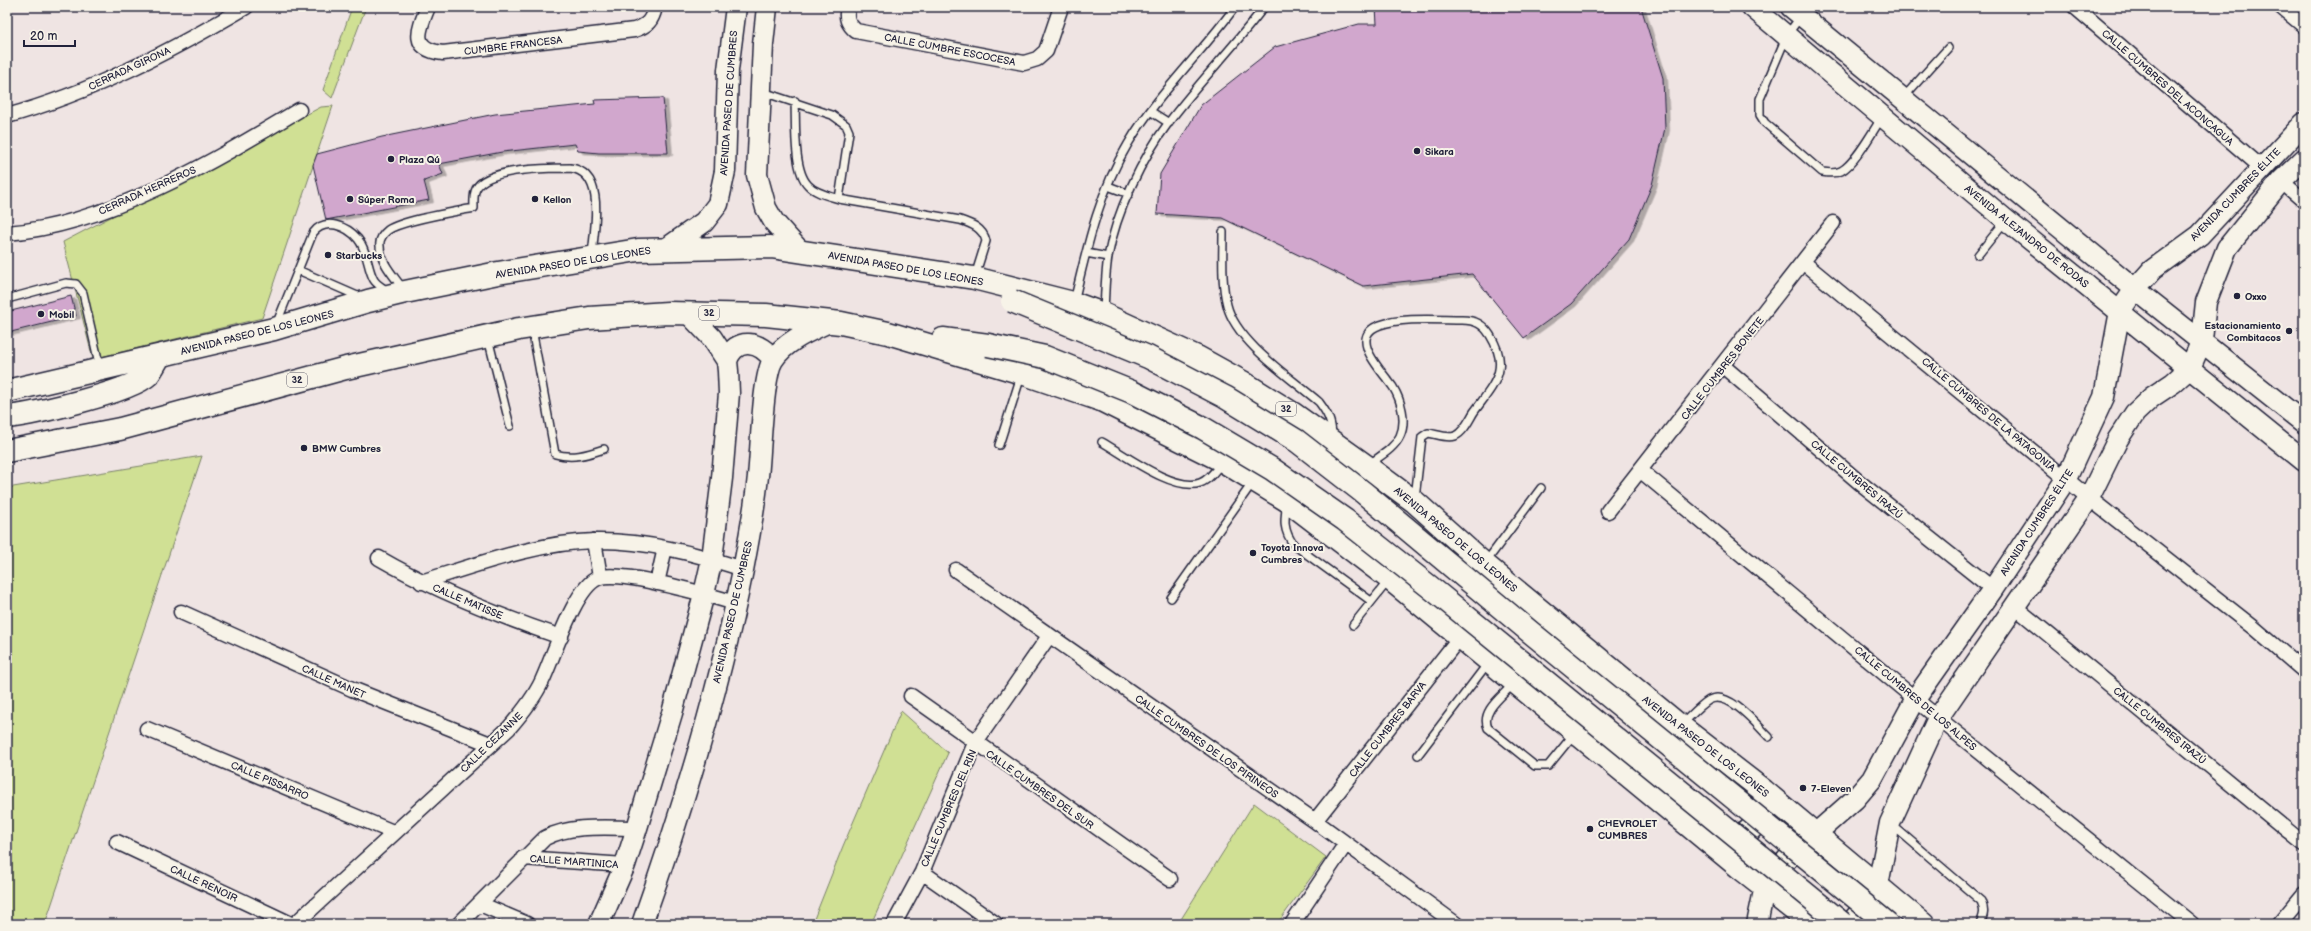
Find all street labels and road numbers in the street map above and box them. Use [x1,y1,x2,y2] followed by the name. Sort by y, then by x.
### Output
[2099,27,2236,149] street label: CALLE CUMBRES DEL ACONCAGUA
[718,30,740,176] street label: AVENIDA PASEO DE CUMBRES
[883,31,1017,69] street label: CALLE CUMBRE ESCOCESA
[463,34,564,58] street label: CUMBRE FRANCESA
[87,44,173,93] street label: CERRADA GIRONA
[2188,145,2284,244] street label: AVENIDA CUMBRES ÉLITE
[97,164,198,218] street label: CERRADA HERREROS
[1962,183,2091,291] street label: AVENIDA ALEJANDRO DE RODAS
[494,245,652,281] street label: AVENIDA PASEO DE LOS LEONES
[827,249,984,289] street label: AVENIDA PASEO DE LOS LEONES
[699,306,719,320] road number: 32
[179,308,335,358] street label: AVENIDA PASEO DE LOS LEONES
[1679,314,1767,423] street label: CALLE CUMBRES BONETE
[1919,355,2058,475] street label: CALLE CUMBRES DE LA PATAGONIA
[287,373,307,387] road number: 32
[1276,402,1296,416] road number: 32
[1808,438,1905,522] street label: CALLE CUMBRES IRAZÚ
[1998,467,2076,578] street label: AVENIDA CUMBRES ÉLITE
[1391,485,1519,595] street label: AVENIDA PASEO DE LOS LEONES
[711,540,755,684] street label: AVENIDA PASEO DE CUMBRES
[431,582,505,622] street label: CALLE MATISSE
[1852,644,1979,753] street label: CALLE CUMBRES DE LOS ALPES
[300,662,367,701] street label: CALLE MANET
[1347,679,1429,780] street label: CALLE CUMBRES BARVA
[2111,685,2208,767] street label: CALLE CUMBRES IRAZÚ
[1133,693,1280,801] street label: CALLE CUMBRES DE LOS PIRINEOS
[1640,694,1771,800] street label: AVENIDA PASEO DE LOS LEONES
[458,710,525,775] street label: CALLE CEZANNE
[919,748,979,869] street label: CALLE CUMBRES DEL RIN
[983,748,1096,832] street label: CALLE CUMBRES DEL SUR
[229,759,311,803] street label: CALLE PISSARRO
[529,853,620,871] street label: CALLE MARTINICA
[168,863,239,905] street label: CALLE RENOIR

